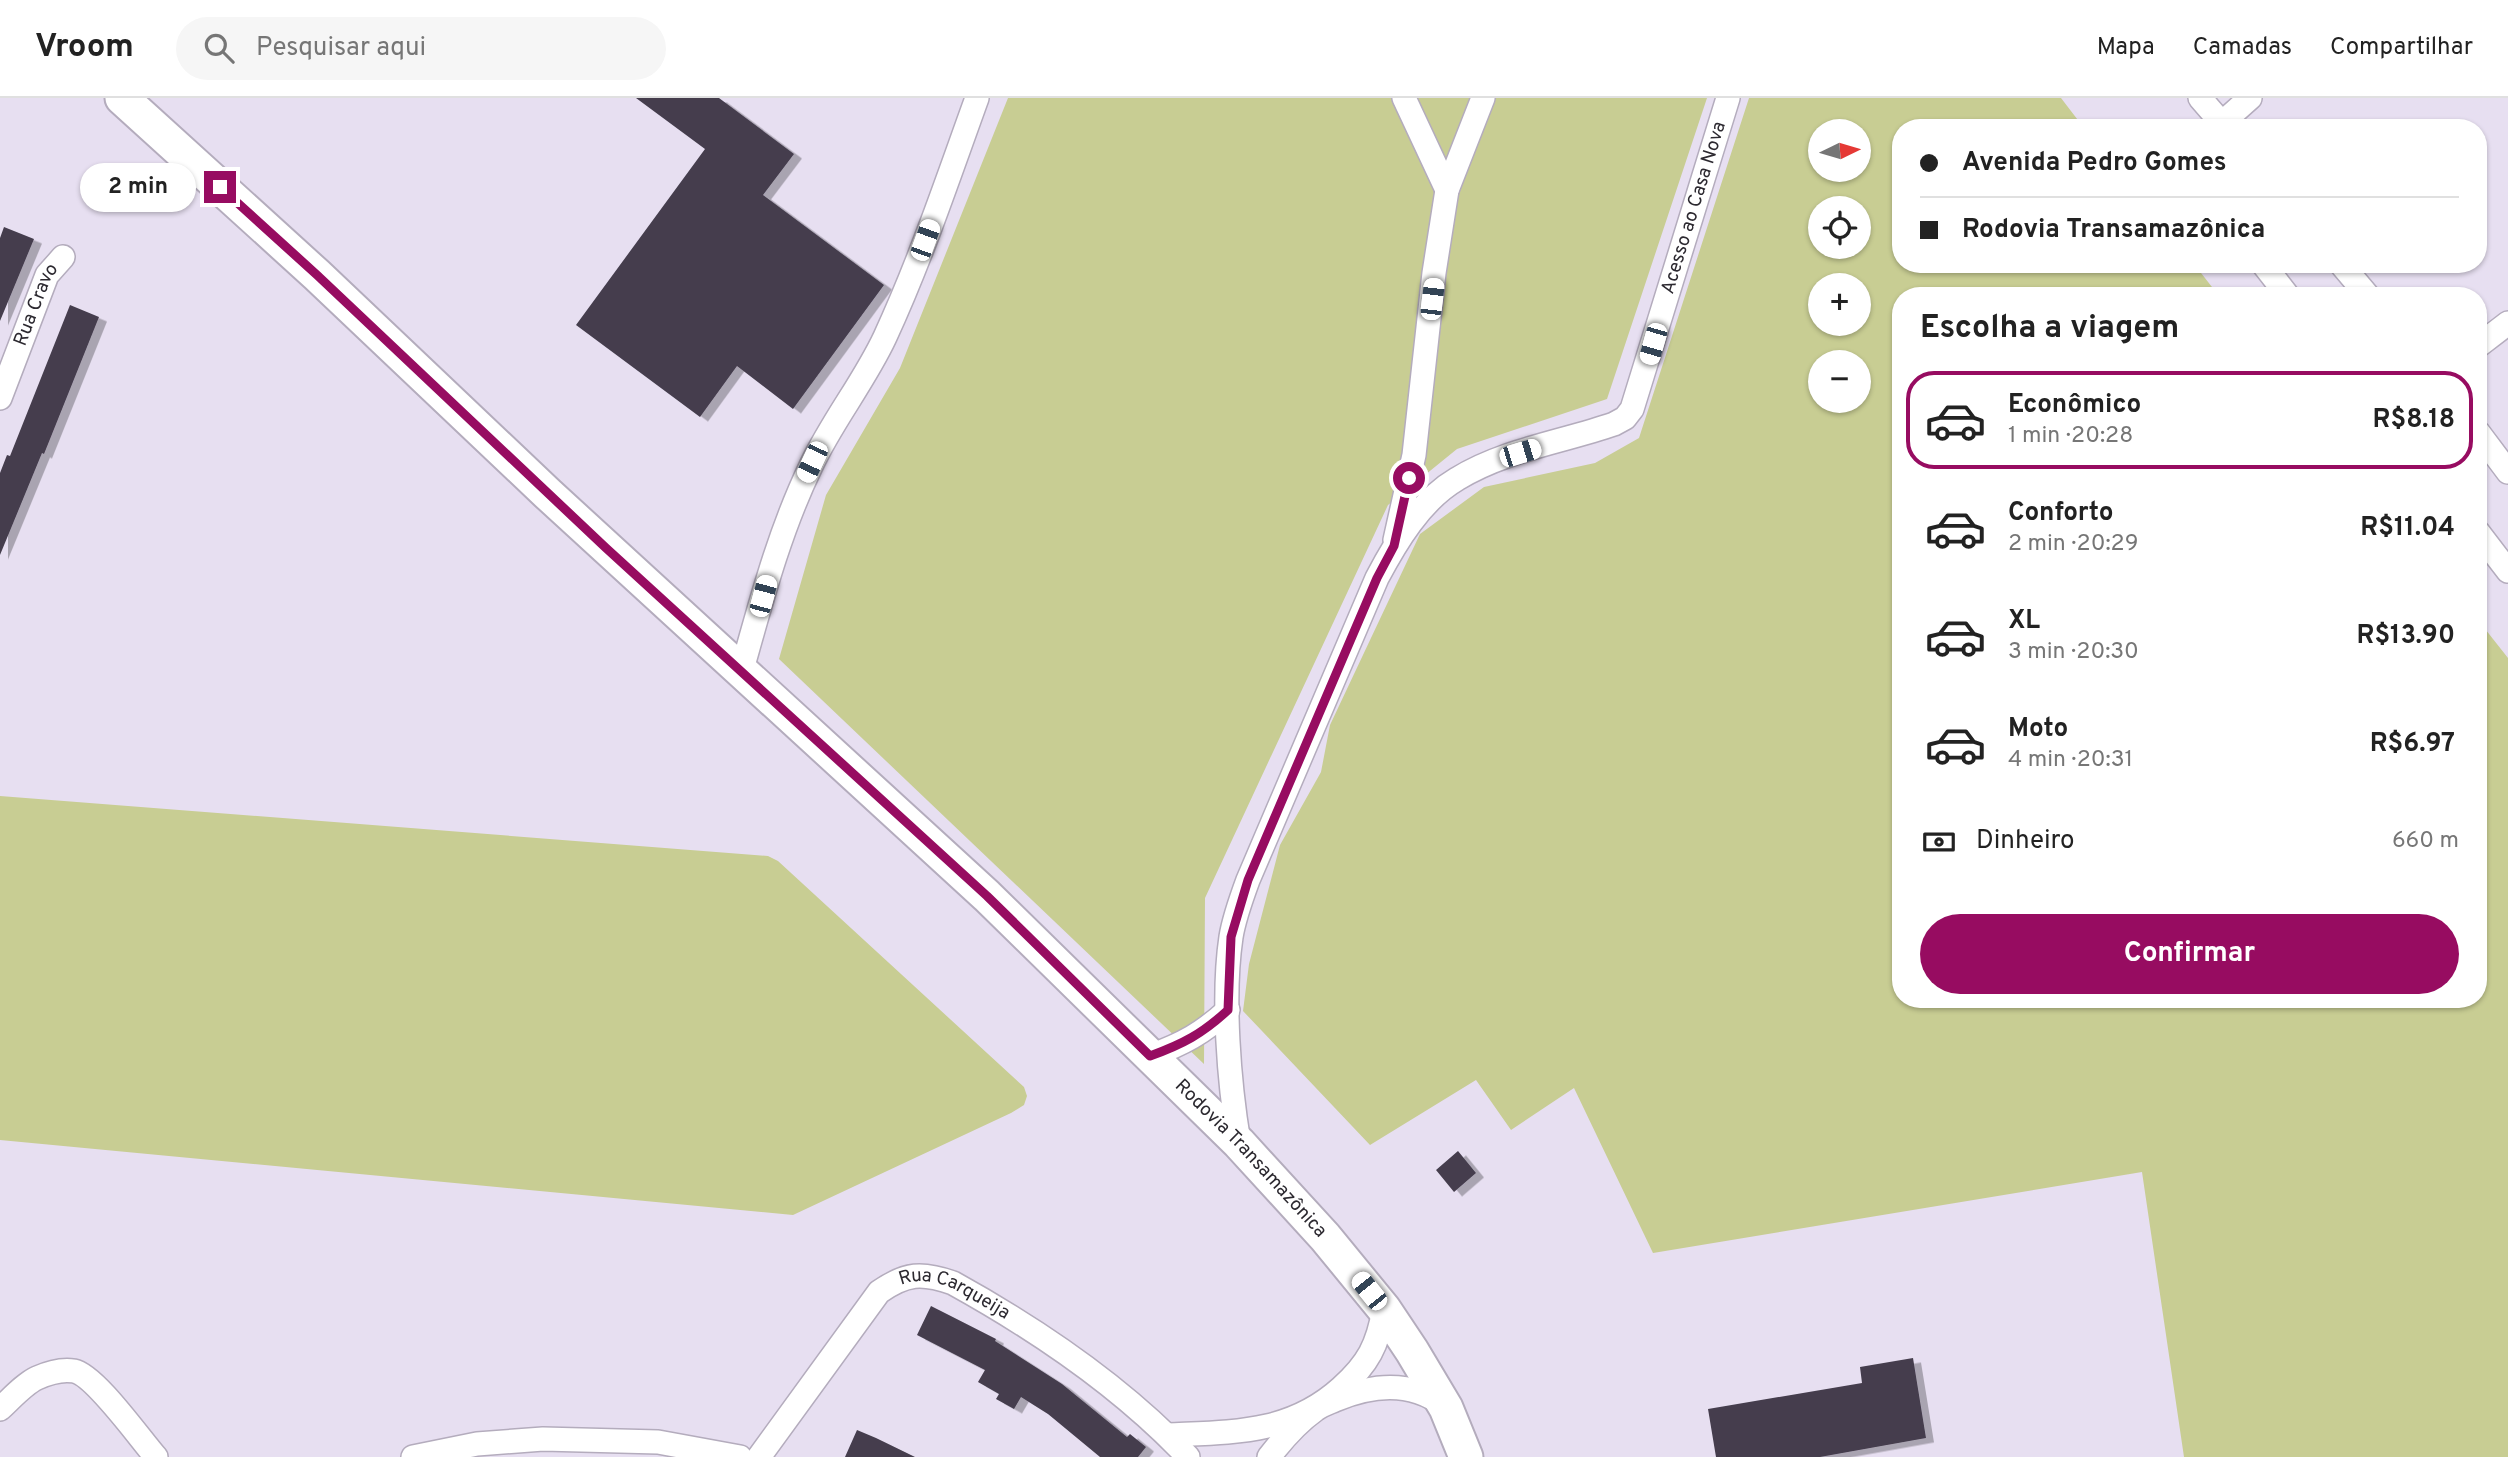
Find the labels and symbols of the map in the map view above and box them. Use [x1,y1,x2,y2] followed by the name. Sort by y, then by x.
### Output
[1656,119,1732,297] street label: Acesso ao Casa Nova
[1808,119,1871,182] north arrow
[80,162,196,212] callout: 2 min
[204,171,236,203] route end
[908,217,943,263] car
[9,258,64,350] street label: Rua Cravo
[1420,277,1445,321] car
[1638,321,1669,367] car
[1497,437,1544,469] car
[794,439,831,485] car
[1393,462,1425,494] route start
[748,573,779,619] car
[1169,1074,1332,1243] street label: Rodovia Transamazônica
[896,1264,1014,1325] street label: Rua Carqueija
[1348,1268,1391,1314] car

